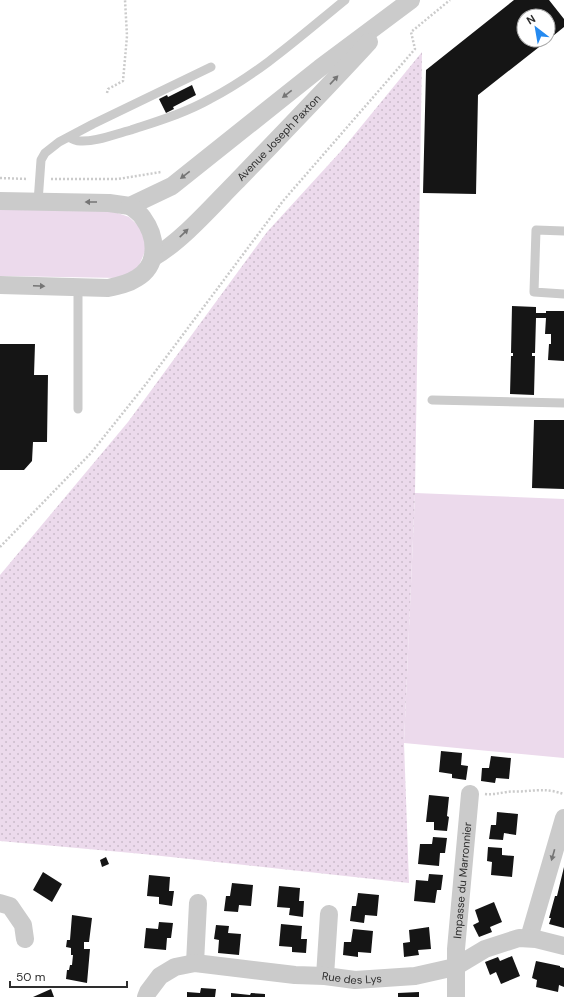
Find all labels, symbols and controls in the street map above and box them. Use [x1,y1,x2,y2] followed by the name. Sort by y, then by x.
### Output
[516,8,556,48] north arrow
[524,11,538,27] text: N
[329,75,339,85] one-way arrow
[282,90,293,98] one-way arrow
[234,91,324,184] street label: Avenue Joseph Paxton
[180,170,191,179] one-way arrow
[85,199,97,206] one-way arrow
[179,228,189,238] one-way arrow
[33,283,46,289] one-way arrow
[450,821,474,939] street label: Impasse du Marronnier
[550,850,556,862] one-way arrow
[10,963,127,989] scale bar
[16,969,45,985] text: 50 m
[321,969,382,987] street label: Rue des Lys

